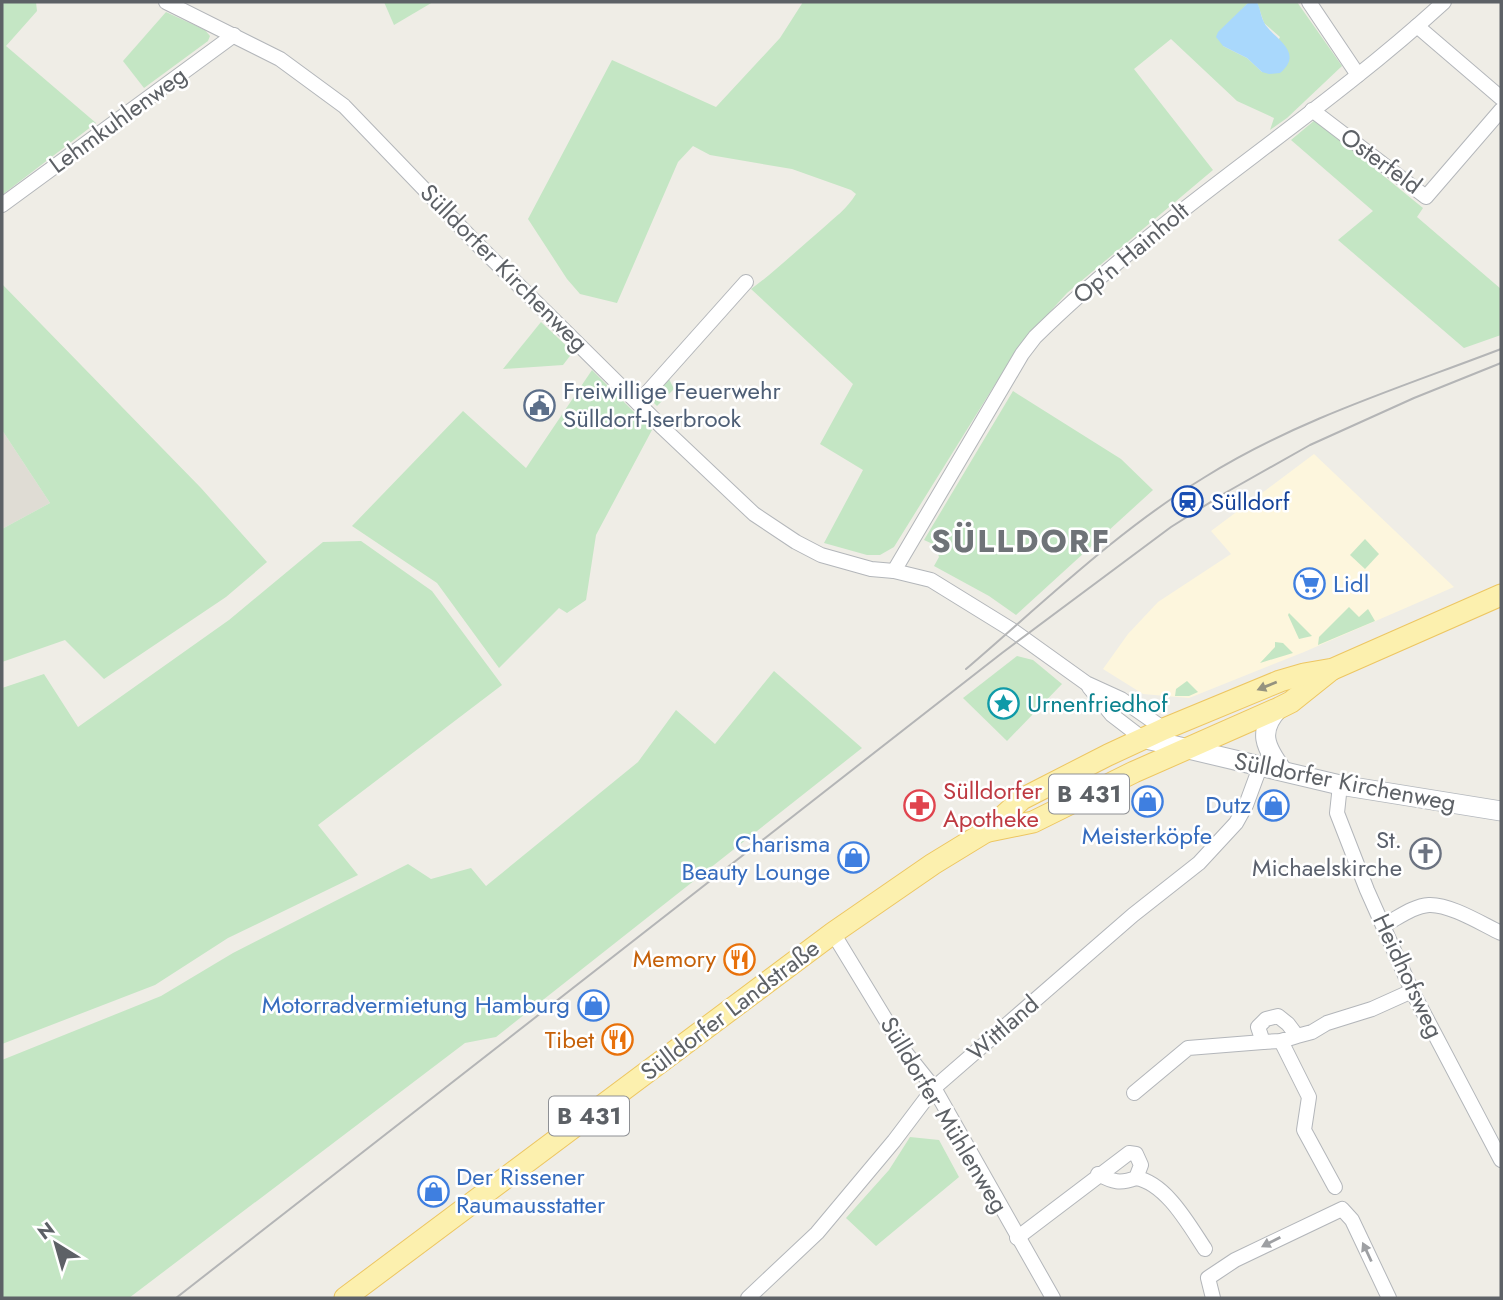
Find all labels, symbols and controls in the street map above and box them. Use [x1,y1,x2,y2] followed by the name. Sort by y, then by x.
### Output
[42,58,194,181] street label: Lehmkuhlenweg
[1333,119,1429,202] street label: Osterfeld
[412,176,596,360] street label: Sülldorfer Kirchenweg
[1065,193,1196,312] street label: Op'n Hainholt
[563,373,782,436] place label: Freiwillige Feuerwehr Sülldorf-Iserbrook
[523,388,557,422] public building icon: Freiwillige Feuerwehr Sülldorf-Iserbrook
[1211,484,1291,519] place label: Sülldorf
[1171,485,1205,519] station icon: Sülldorf
[931,518,1111,564] district label: SÜLLDORF
[1333,566,1369,601] place label: Lidl
[1293,567,1327,601] supermarket icon: Lidl
[1257,681,1278,692] one-way arrow
[1027,686,1169,721] place label: Urnenfriedhof
[987,687,1021,721] place icon: Urnenfriedhof
[1231,743,1459,820] street label: Sülldorfer Kirchenweg
[943,773,1043,836] place label: Sülldorfer Apotheke
[1049,774,1129,814] road number: B 431
[1130,785,1164,819] shop icon: Meisterköpfe
[1205,787,1251,822] place label: Dutz
[903,788,937,822] pharmacy icon: Sülldorfer Apotheke
[1257,788,1291,822] shop icon: Dutz
[1082,818,1212,853] place label: Meisterköpfe
[1252,822,1402,885] place label: St. Michaelskirche
[681,826,830,889] place label: Charisma Beauty Lounge
[1408,837,1442,871] church icon: St. Michaelskirche
[836,841,870,875] shop icon: Charisma Beauty Lounge
[1364,908,1453,1044] street label: Heidhofsweg
[633,931,827,1089] street label: Sülldorfer Landstraße
[633,941,716,976] place label: Memory
[722,942,756,976] restaurant icon: Memory
[262,987,570,1022] place label: Motorradvermietung Hamburg
[959,987,1046,1069] street label: Wittland
[576,988,610,1022] shop icon: Motorradvermietung Hamburg
[872,1010,1017,1220] street label: Sülldorfer Mühlenweg
[545,1022,594,1057] place label: Tibet
[600,1023,634,1057] restaurant icon: Tibet
[549,1096,629,1135] road number: B 431
[456,1159,606,1222] place label: Der Rissener Raumausstatter
[416,1174,450,1208] shop icon: Der Rissener Raumausstatter
[21,1209,91,1279] north arrow
[32,1215,60,1246] text: N
[1261,1237,1281,1248] one-way arrow
[1361,1242,1373,1262] one-way arrow

